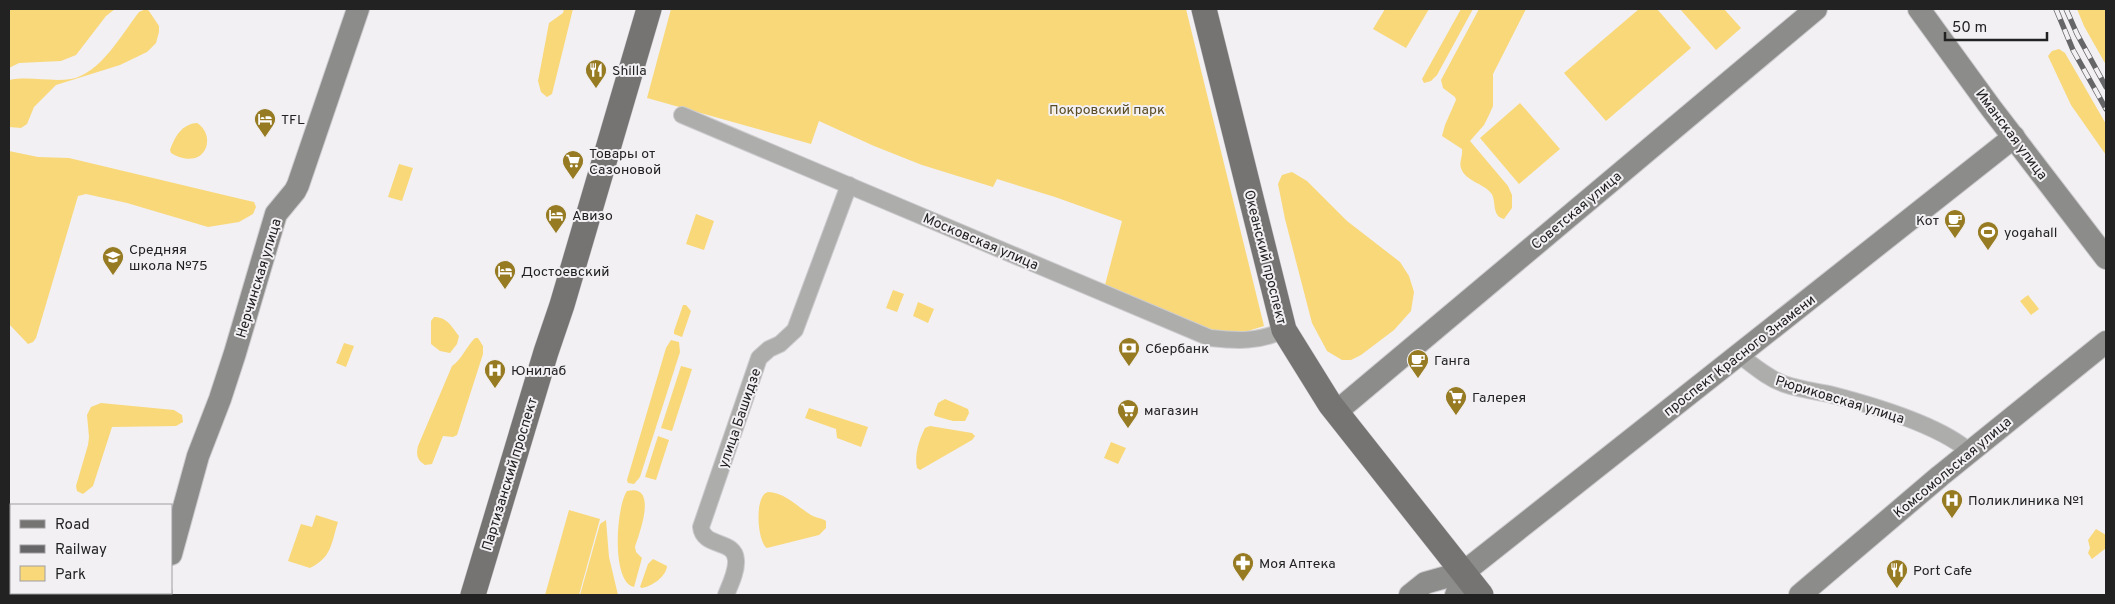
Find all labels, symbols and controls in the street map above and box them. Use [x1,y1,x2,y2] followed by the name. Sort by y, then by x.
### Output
[1945,10,2048,42] scale bar
[1952,19,1987,38] text: 50 m
[584,58,608,89] restaurant icon: Shilla
[612,63,647,80] place label: Shilla
[1971,86,2050,184] street label: Иманская улица
[1049,102,1165,119] park label: Покровский парк
[253,107,277,138] hotel icon: TFL
[281,112,305,129] place label: TFL
[589,146,661,179] place label: Товары от Сазоновой
[561,149,585,180] supermarket icon: Товары от Сазоновой
[1528,168,1626,254] street label: Советская улица
[1240,188,1289,326] street label: Океанский проспект
[544,203,568,234] hotel icon: Авизо
[572,208,613,225] place label: Авизо
[1943,208,1967,239] cafe icon: Кот
[920,210,1041,274] street label: Московская улица
[1916,213,1939,230] place label: Кот
[233,217,286,340] street label: Нерчинская улица
[1976,220,2000,251] sports icon: yogahall
[2004,225,2057,242] place label: yogahall
[129,242,208,275] place label: Средняя школа №75
[101,245,125,276] school or university icon: Средняя школа №75
[493,259,517,290] hotel icon: Достоевский
[521,264,610,281] place label: Достоевский
[1661,292,1819,421] street label: проспект Красного Знамени
[1117,336,1141,367] bank icon: Сбербанк
[1145,341,1209,358] place label: Сбербанк
[1406,348,1430,379] cafe icon: Ганга
[1434,353,1470,370] place label: Ганга
[483,358,507,389] hospital icon: Юнилаб
[511,363,567,380] place label: Юнилаб
[715,366,765,471] street label: улица Башидзе
[1773,373,1906,428] street label: Рюриковская улица
[1444,385,1468,416] supermarket icon: Галерея
[1472,390,1526,407] place label: Галерея
[479,396,542,553] street label: Партизанский проспект
[1116,398,1140,429] supermarket icon: магазин
[1144,403,1199,420] place label: магазин
[1891,414,2015,522] street label: Комсомольская улица
[1940,488,1964,519] hospital icon: Поликлиника №1
[1968,493,2084,510] place label: Поликлиника №1
[10,504,172,594] legend
[55,516,90,535] text: Road
[55,541,107,560] text: Railway
[1231,551,1255,582] pharmacy icon: Моя Аптека
[1259,556,1336,573] place label: Моя Аптека
[1885,558,1909,589] restaurant icon: Port Cafe
[1913,563,1972,580] place label: Port Cafe
[55,566,86,585] text: Park

